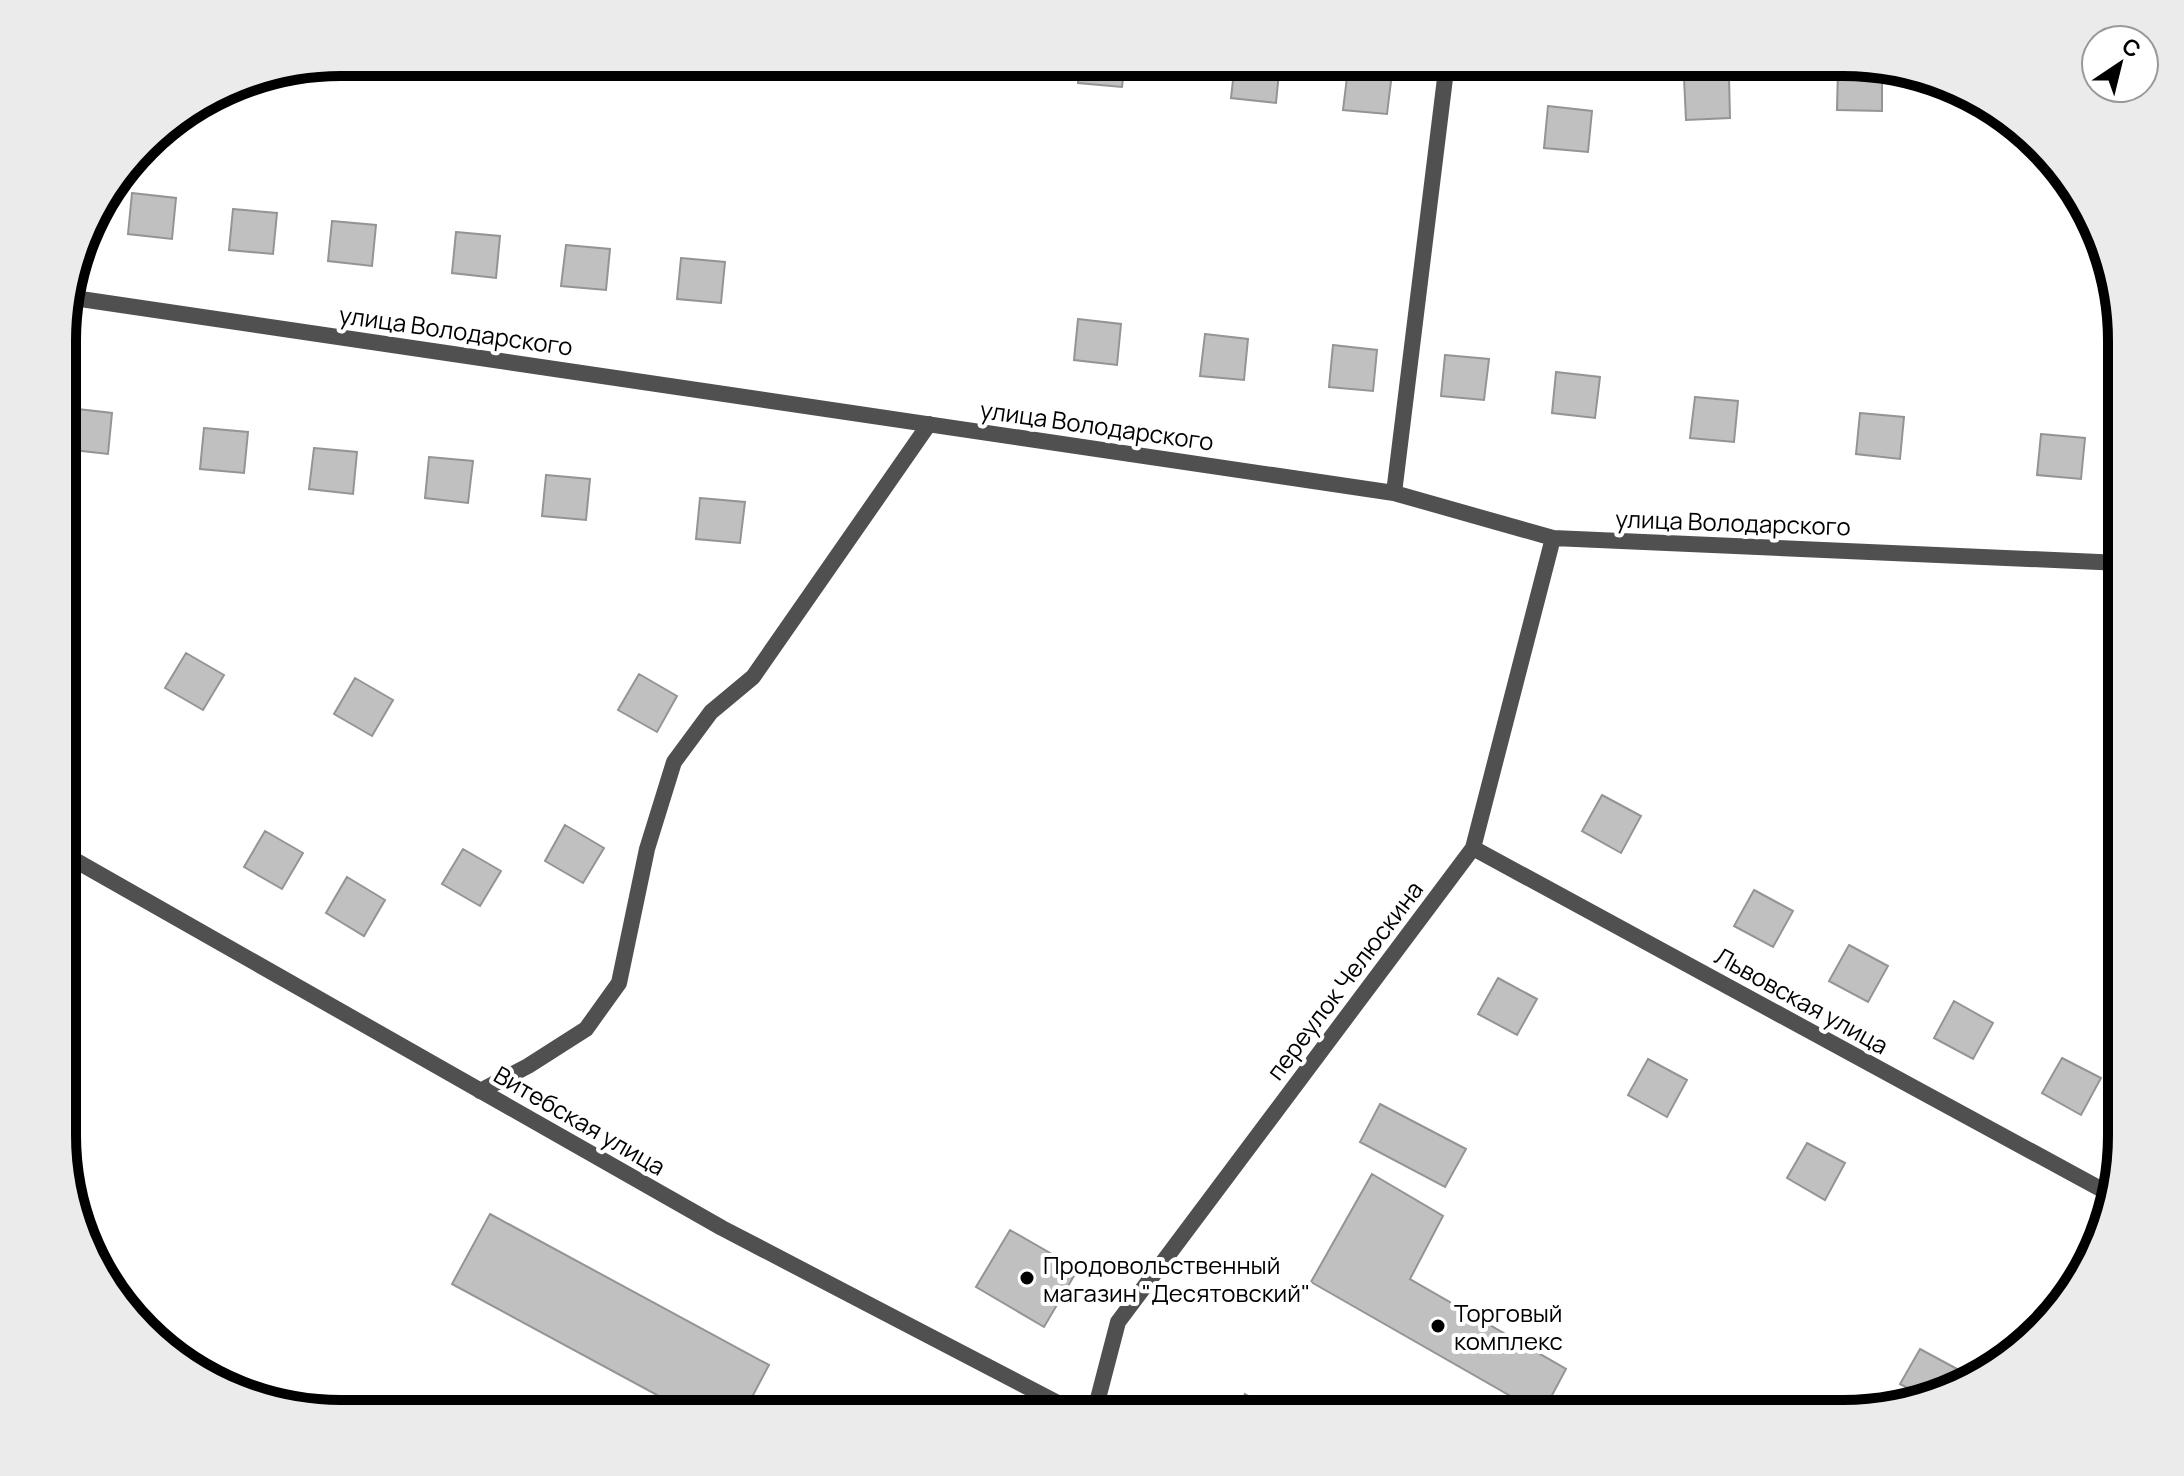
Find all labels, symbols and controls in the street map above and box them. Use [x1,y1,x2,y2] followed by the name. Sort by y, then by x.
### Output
[2080,24,2160,104] north arrow
[2116,31,2147,65] text: С
[337,297,575,363] street label: улица Володарского
[978,392,1216,458] street label: улица Володарского
[1615,501,1851,543] street label: улица Володарского
[1258,874,1430,1086] street label: переулок Челюскина
[1709,939,1895,1061] street label: Львовская улица
[488,1057,672,1183] street label: Витебская улица
[1043,1248,1310,1309] place label: Продовольственный магазин "Деcятовский"
[1018,1269,1036,1287] marker: Продовольственный магазин "Деcятовский"
[1454,1296,1563,1357] place label: Торговый комплекс
[1429,1317,1447,1335] marker: Торговый комплекс

